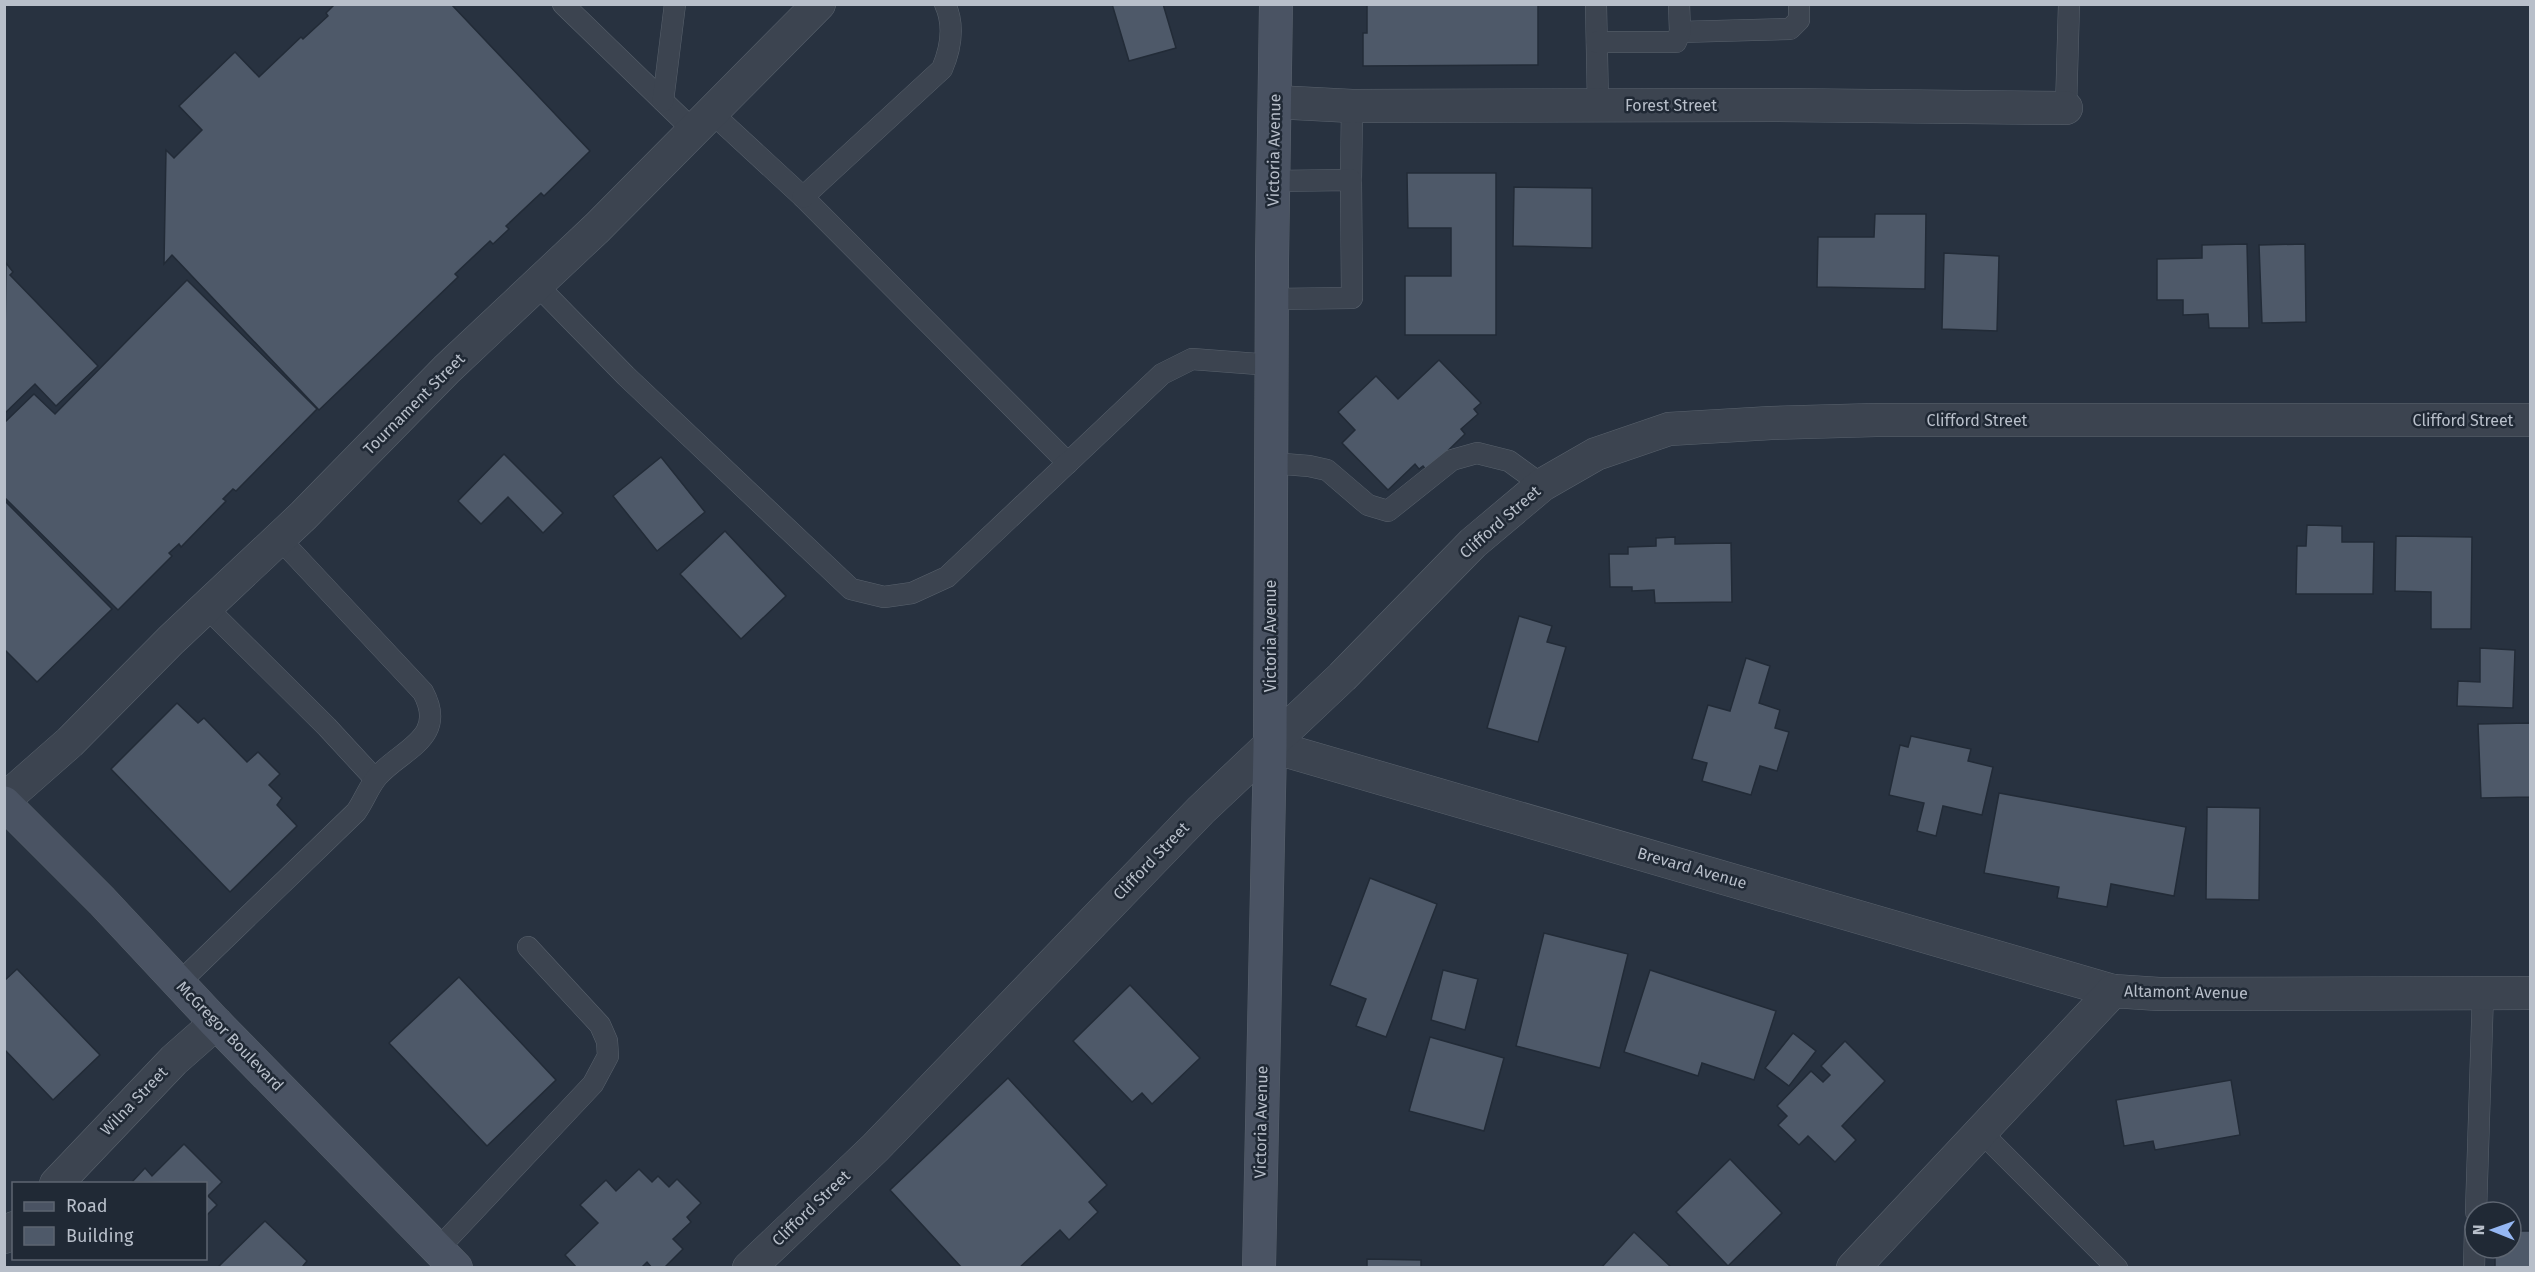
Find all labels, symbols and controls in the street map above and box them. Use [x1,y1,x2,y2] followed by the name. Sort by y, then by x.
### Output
[1264,93,1284,207] street label: Victoria Avenue
[1625,96,1717,115] street label: Forest Street
[359,349,469,459] street label: Tournament Street
[1927,411,2028,430] street label: Clifford Street
[2413,411,2514,430] street label: Clifford Street
[1456,482,1544,562] street label: Clifford Street
[1261,580,1280,692] street label: Victoria Avenue
[1109,818,1193,904] street label: Clifford Street
[1635,843,1749,893] street label: Brevard Avenue
[173,977,287,1095] street label: McGregor Boulevard
[2124,981,2248,1003] street label: Altamont Avenue
[97,1063,172,1139] street label: Wilna Street
[1251,1065,1271,1179] street label: Victoria Avenue
[768,1166,854,1250] street label: Clifford Street
[12,1182,207,1260] legend
[66,1195,108,1217] text: Road
[2463,1200,2523,1260] north arrow
[2469,1224,2488,1235] text: N
[66,1225,134,1247] text: Building

